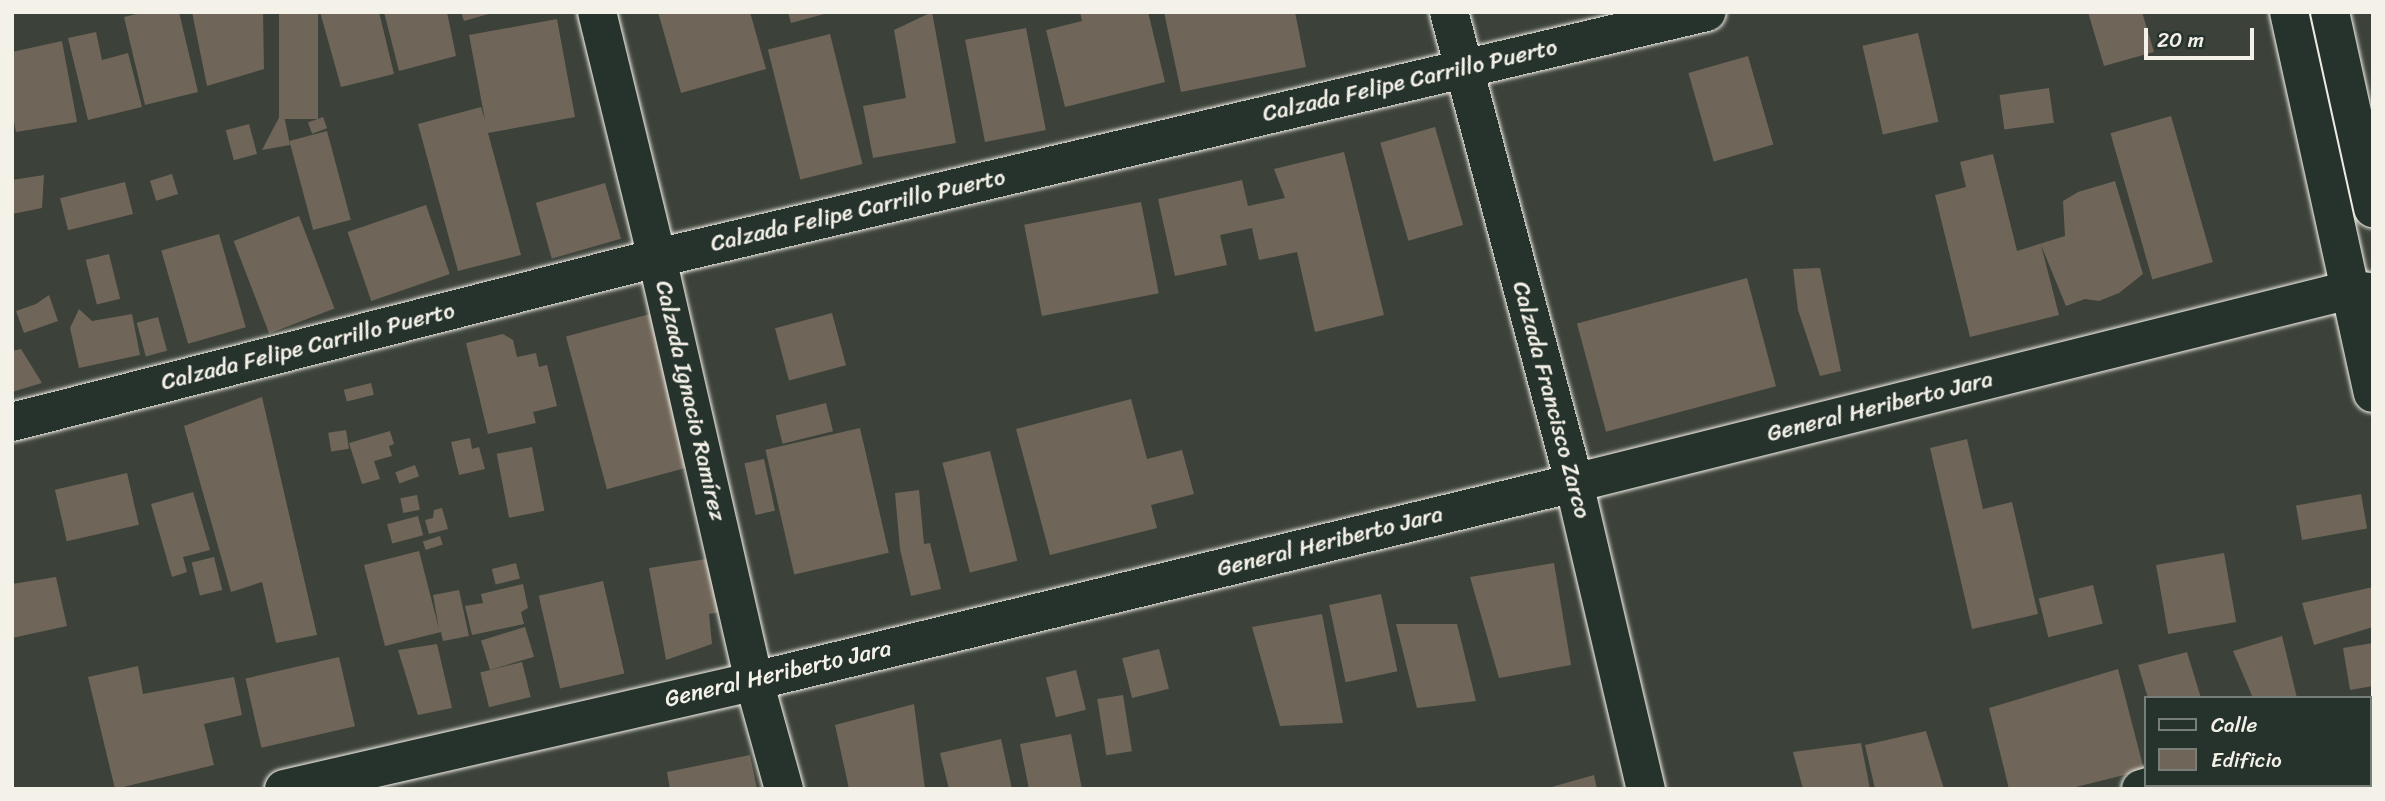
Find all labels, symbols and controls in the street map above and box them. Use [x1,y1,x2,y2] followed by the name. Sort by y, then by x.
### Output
[2147,14,2257,58] scale bar
[2157,21,2204,59] text: 20 m
[1260,34,1560,128] street label: Calzada Felipe Carrillo Puerto
[708,164,1008,258] street label: Calzada Felipe Carrillo Puerto
[649,278,731,524] street label: Calzada Ignacio Ramírez
[1506,278,1596,522] street label: Calzada Francisco Zarco
[158,297,458,397] street label: Calzada Felipe Carrillo Puerto
[1764,366,1996,448] street label: General Heriberto Jara
[1214,501,1446,583] street label: General Heriberto Jara
[662,635,894,713] street label: General Heriberto Jara
[2144,696,2371,787] legend
[2211,706,2257,744] text: Calle
[2211,741,2282,779] text: Edificio

